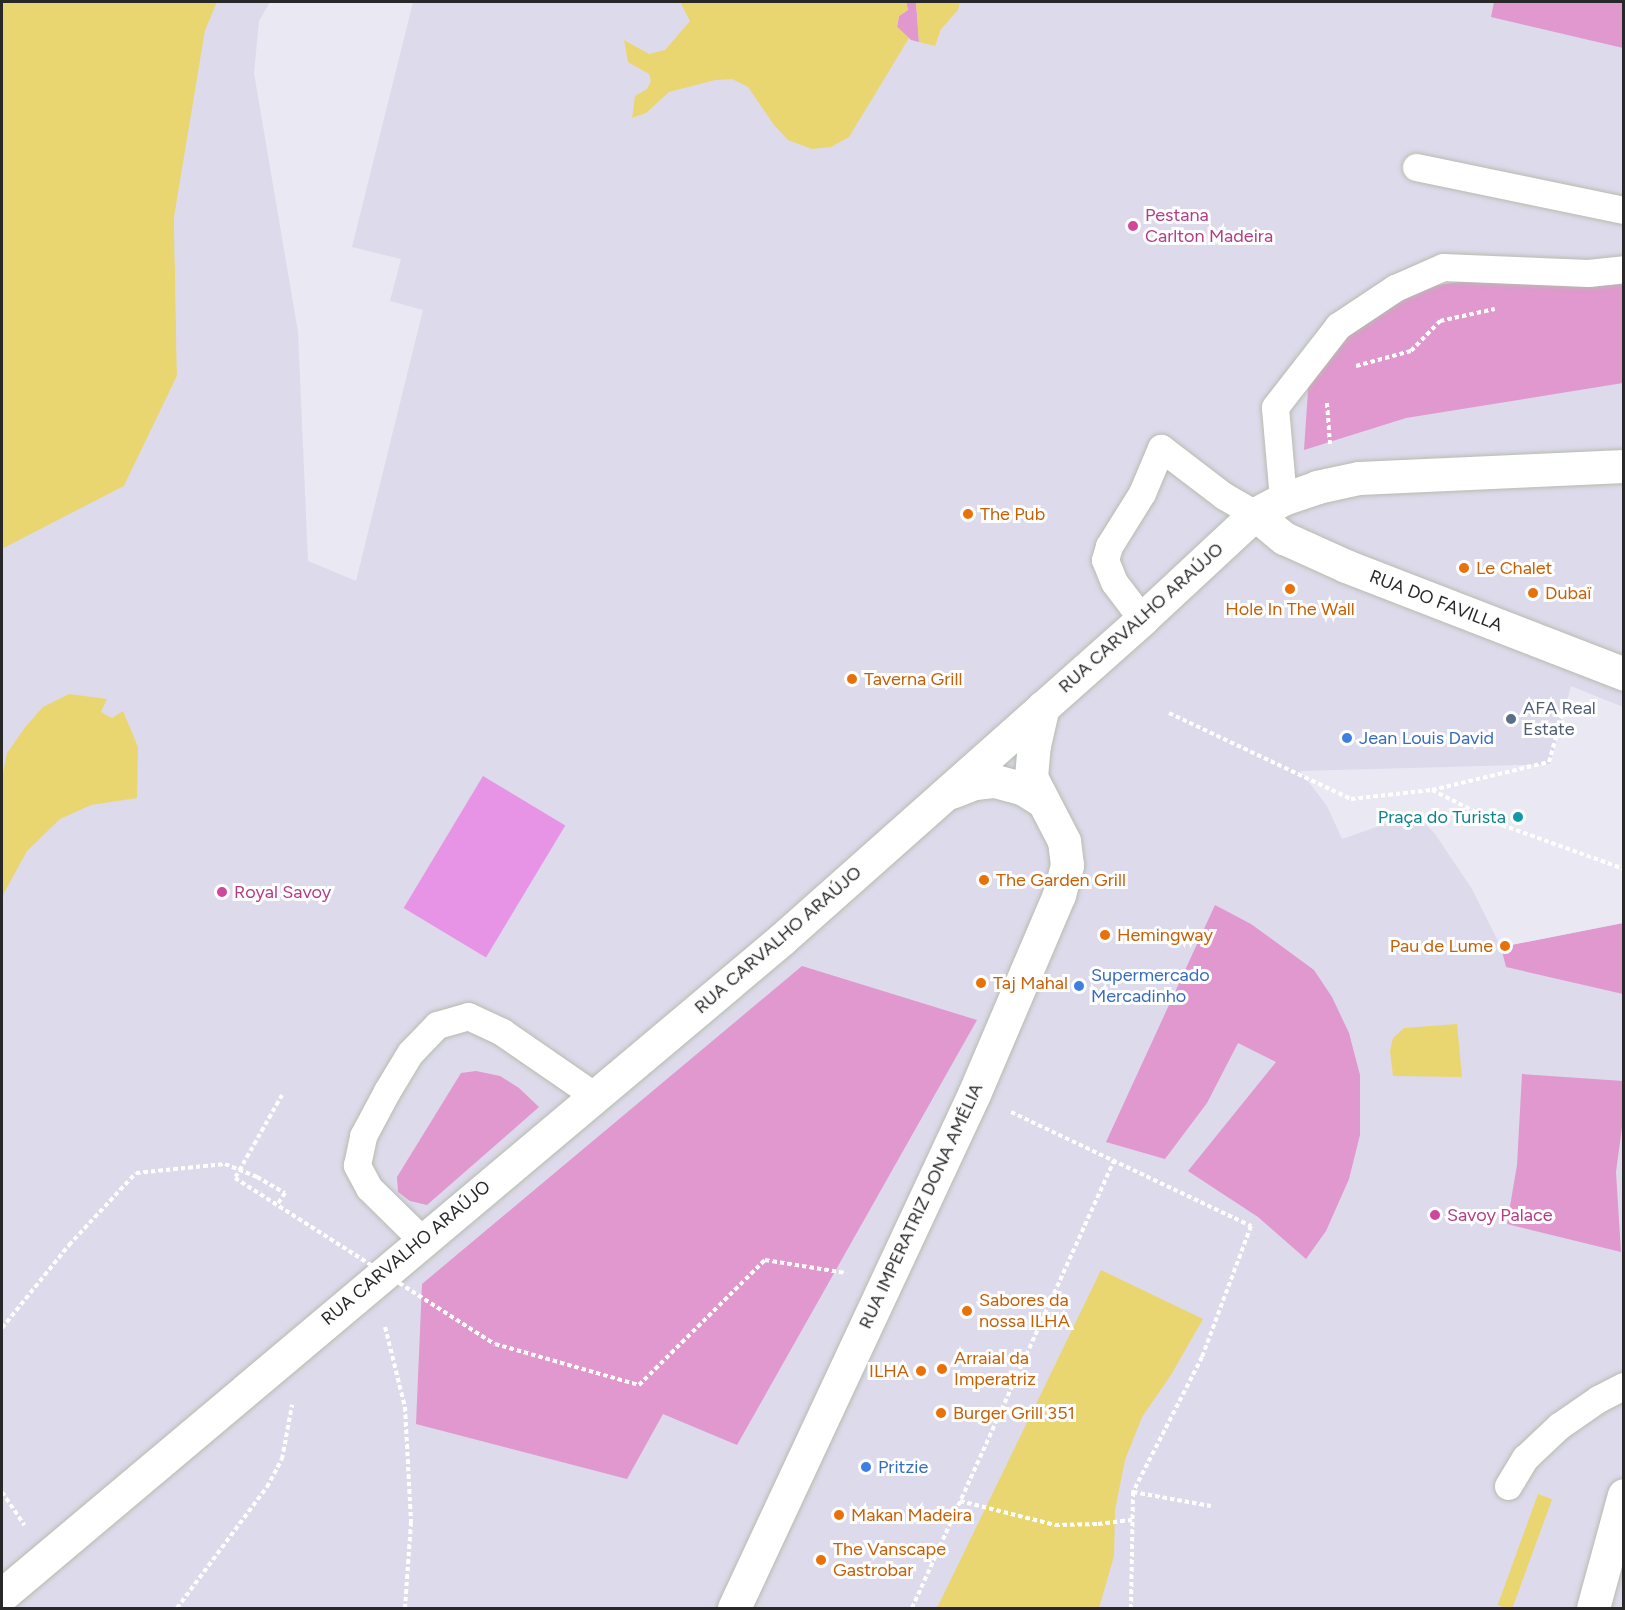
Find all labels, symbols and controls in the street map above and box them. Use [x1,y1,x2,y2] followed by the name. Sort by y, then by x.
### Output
[1145,205,1273,248] place label: Pestana Carlton Madeira
[1126,219,1140,233] marker: Pestana Carlton Madeira
[980,503,1045,525] place label: The Pub
[961,507,975,521] marker: The Pub
[1054,538,1228,698] street label: RUA CARVALHO ARAÚJO
[1476,557,1552,579] place label: Le Chalet
[1457,561,1471,575] marker: Le Chalet
[1366,566,1506,636] street label: RUA DO FAVILLA
[1283,582,1297,596] marker: Hole In The Wall
[1545,582,1591,604] place label: Dubaï
[1526,586,1540,600] marker: Dubaï
[1225,598,1355,620] place label: Hole In The Wall
[864,668,962,690] place label: Taverna Grill
[845,672,859,686] marker: Taverna Grill
[1523,698,1596,740] place label: AFA Real Estate
[1504,712,1518,726] marker: AFA Real Estate
[1359,727,1494,749] place label: Jean Louis David
[1340,731,1354,745] marker: Jean Louis David
[1378,806,1506,828] place label: Praça do Turista
[1511,810,1525,824] marker: Praça do Turista
[690,862,866,1018] street label: RUA CARVALHO ARAÚJO
[996,869,1126,891] place label: The Garden Grill
[977,873,991,887] marker: The Garden Grill
[234,881,331,903] place label: Royal Savoy
[215,885,229,899] marker: Royal Savoy
[1117,924,1213,946] place label: Hemingway
[1098,928,1112,942] marker: Hemingway
[1390,935,1493,957] place label: Pau de Lume
[1498,939,1512,953] marker: Pau de Lume
[1091,965,1210,1008] place label: Supermercado Mercadinho
[993,972,1068,994] place label: Taj Mahal
[974,976,988,990] marker: Taj Mahal
[1072,979,1086,993] marker: Supermercado Mercadinho
[854,1080,988,1332] street label: RUA IMPERATRIZ DONA AMÉLIA
[317,1176,495,1330] street label: RUA CARVALHO ARAÚJO
[1447,1204,1552,1226] place label: Savoy Palace
[1428,1208,1442,1222] marker: Savoy Palace
[979,1290,1070,1332] place label: Sabores da nossa ILHA
[960,1304,974,1318] marker: Sabores da nossa ILHA
[954,1348,1036,1390] place label: Arraial da Imperatriz
[869,1360,909,1382] place label: ILHA
[935,1362,949,1376] marker: Arraial da Imperatriz
[914,1364,928,1378] marker: ILHA
[953,1402,1075,1424] place label: Burger Grill 351
[934,1406,948,1420] marker: Burger Grill 351
[878,1456,928,1478] place label: Pritzie
[859,1460,873,1474] marker: Pritzie
[851,1504,972,1526] place label: Makan Madeira
[832,1508,846,1522] marker: Makan Madeira
[833,1539,946,1582] place label: The Vanscape Gastrobar
[814,1553,828,1567] marker: The Vanscape Gastrobar

